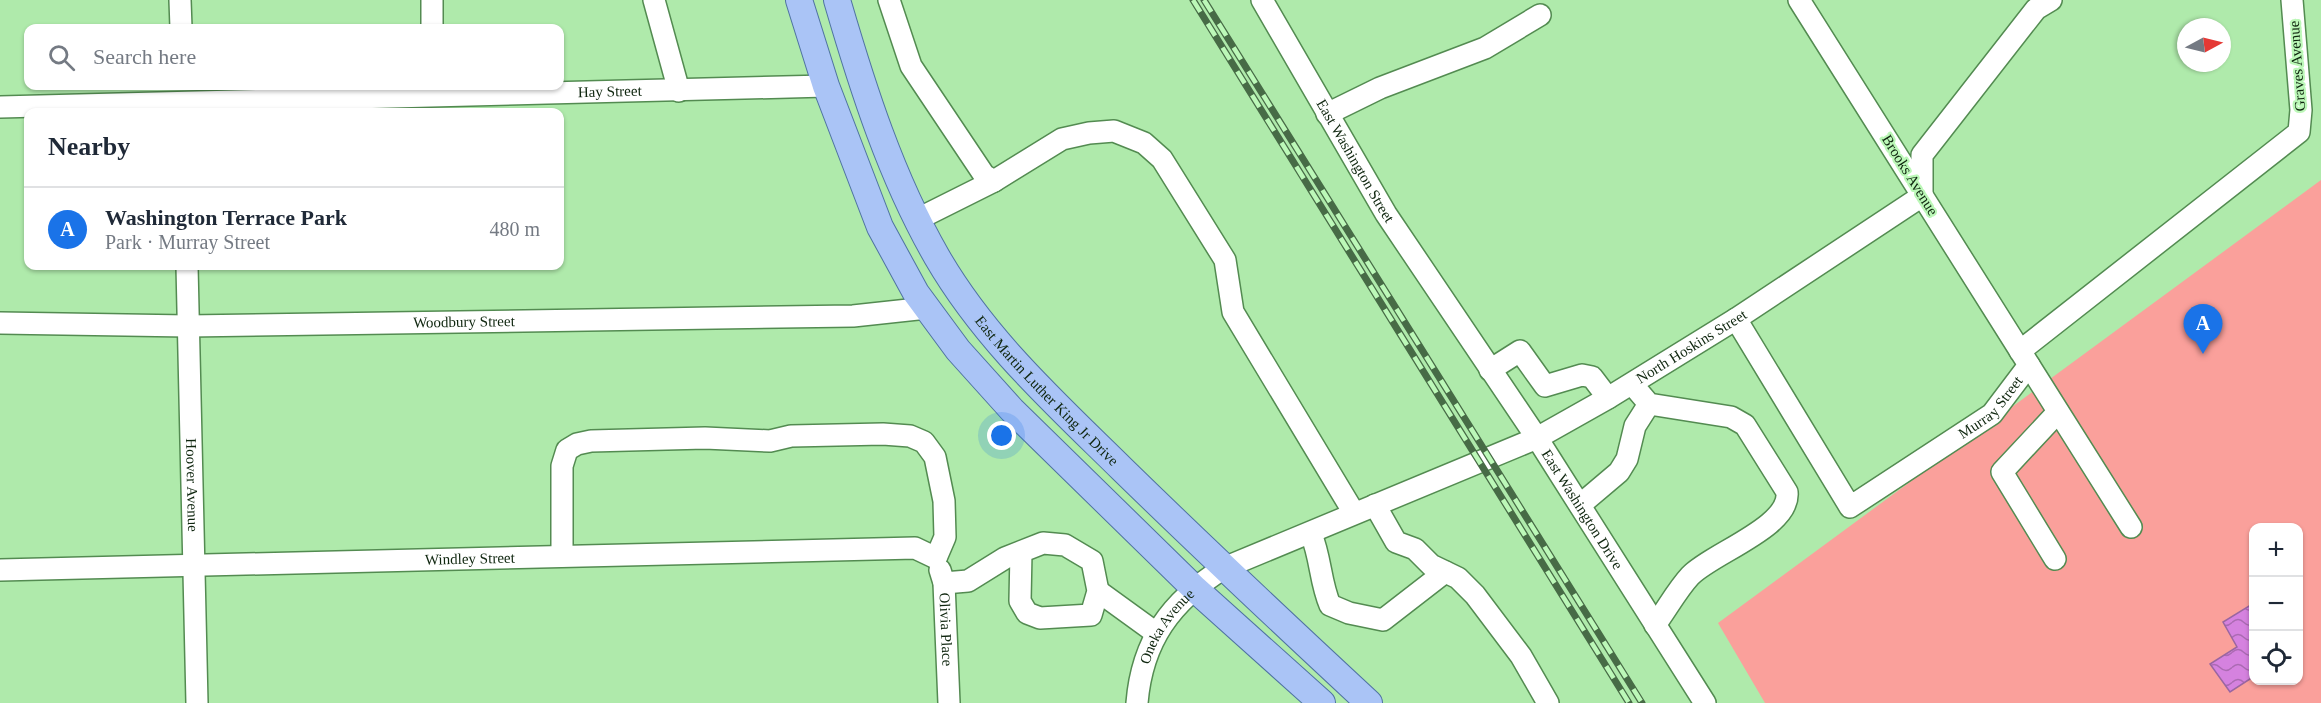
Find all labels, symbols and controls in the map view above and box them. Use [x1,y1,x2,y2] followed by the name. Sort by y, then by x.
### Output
[2177,18,2231,72] north arrow
[2286,20,2308,112] street label: Graves Avenue
[24,24,564,90] search box
[45,41,78,74] icon: search
[93,44,196,69] text: Search here
[578,83,643,100] street label: Hay Street
[1313,97,1398,226] street label: East Washington Street
[48,132,130,161] text: Nearby
[1879,132,1941,218] street label: Brooks Avenue
[105,205,347,230] text: Washington Terrace Park
[60,218,75,240] text: A
[489,218,540,240] text: 480 m
[105,231,270,253] text: Park · Murray Street
[2184,304,2222,354] pin: A
[1633,306,1750,387] street label: North Hoskins Street
[413,313,516,331] street label: Woodbury Street
[972,313,1122,469] street label: East Martin Luther King Jr Drive
[1955,372,2026,442] street label: Murray Street
[987,421,1016,450] your location
[183,438,201,532] street label: Hoover Avenue
[1538,447,1626,572] street label: East Washington Drive
[2249,523,2303,685] map controls
[2249,523,2303,577] button: +
[425,550,516,568] street label: Windley Street
[2249,577,2303,631] button: −
[1137,585,1198,666] street label: Oneka Avenue
[936,592,955,667] street label: Olivia Place
[2249,631,2303,685] button: locate

